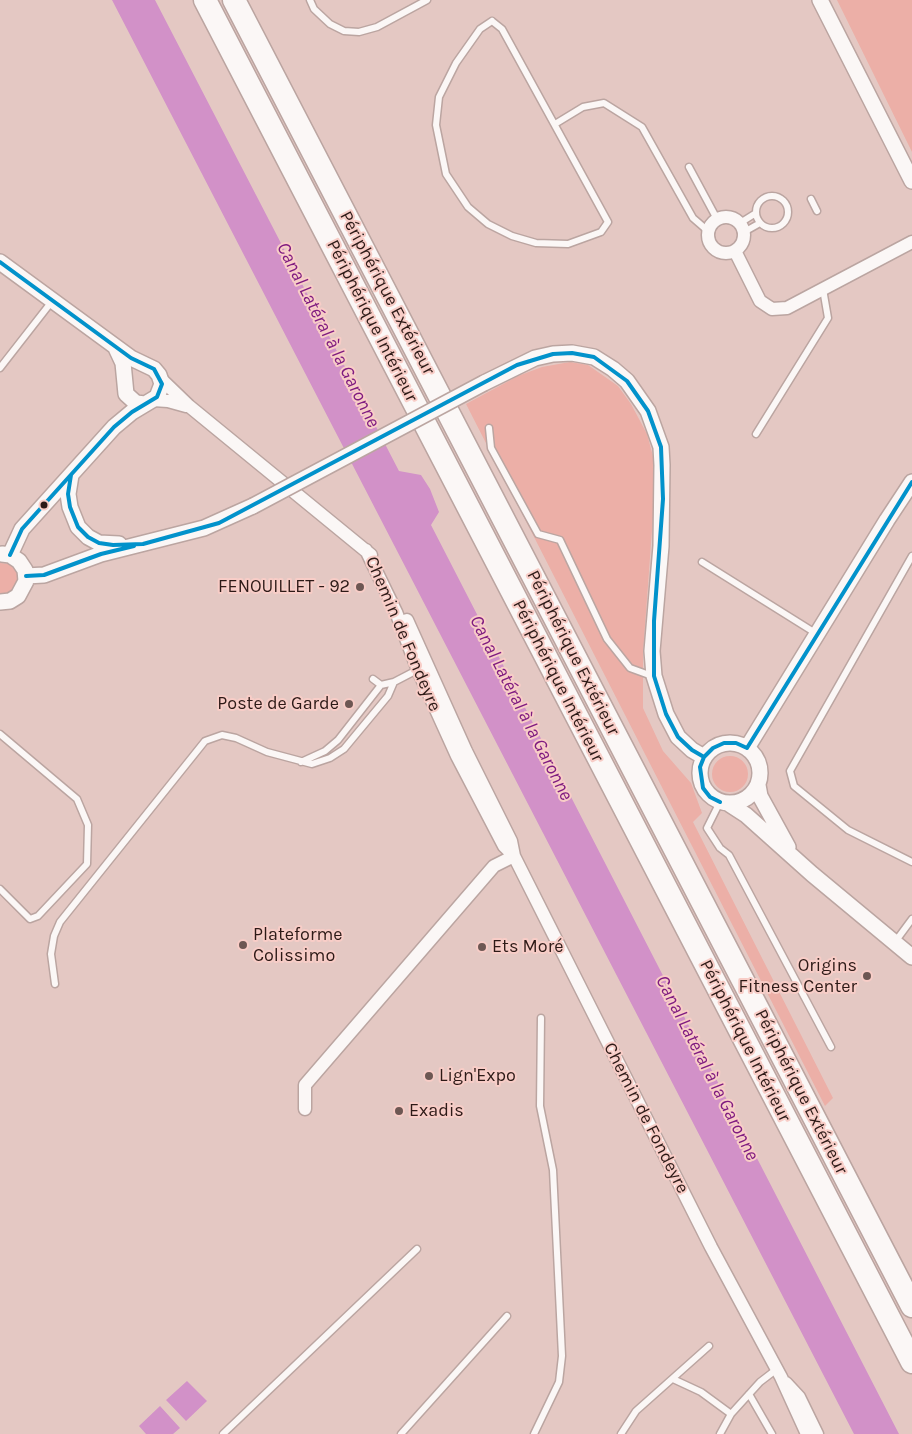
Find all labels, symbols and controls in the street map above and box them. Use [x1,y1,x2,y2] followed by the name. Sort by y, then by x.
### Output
[335,207,439,379] street label: Périphérique Extérieur
[322,236,422,406] street label: Périphérique Intérieur
[271,239,385,431] water label: Canal Latéral à la Garonne
[39,500,49,510] unlabelled marker
[361,553,445,715] street label: Chemin de Fondeyre
[522,567,624,739] street label: Périphérique Extérieur
[218,576,350,598] place label: FENOUILLET - 92
[354,581,366,593] marker: FENOUILLET - 92
[508,596,608,766] street label: Périphérique Intérieur
[464,612,578,804] water label: Canal Latéral à la Garonne
[217,693,339,715] place label: Poste de Garde
[343,698,355,710] marker: Poste de Garde
[253,924,343,966] place label: Plateforme Colissimo
[492,936,563,958] place label: Ets Moré
[237,939,249,951] marker: Plateforme Colissimo
[476,941,488,953] marker: Ets Moré
[738,955,857,998] place label: Origins Fitness Center
[695,956,795,1126] street label: Périphérique Intérieur
[861,970,873,982] marker: Origins Fitness Center
[650,972,764,1164] water label: Canal Latéral à la Garonne
[750,1006,852,1178] street label: Périphérique Extérieur
[599,1039,693,1197] street label: Chemin de Fondeyre
[439,1065,516,1087] place label: Lign'Expo
[423,1070,435,1082] marker: Lign'Expo
[409,1100,464,1122] place label: Exadis
[393,1105,405,1117] marker: Exadis

